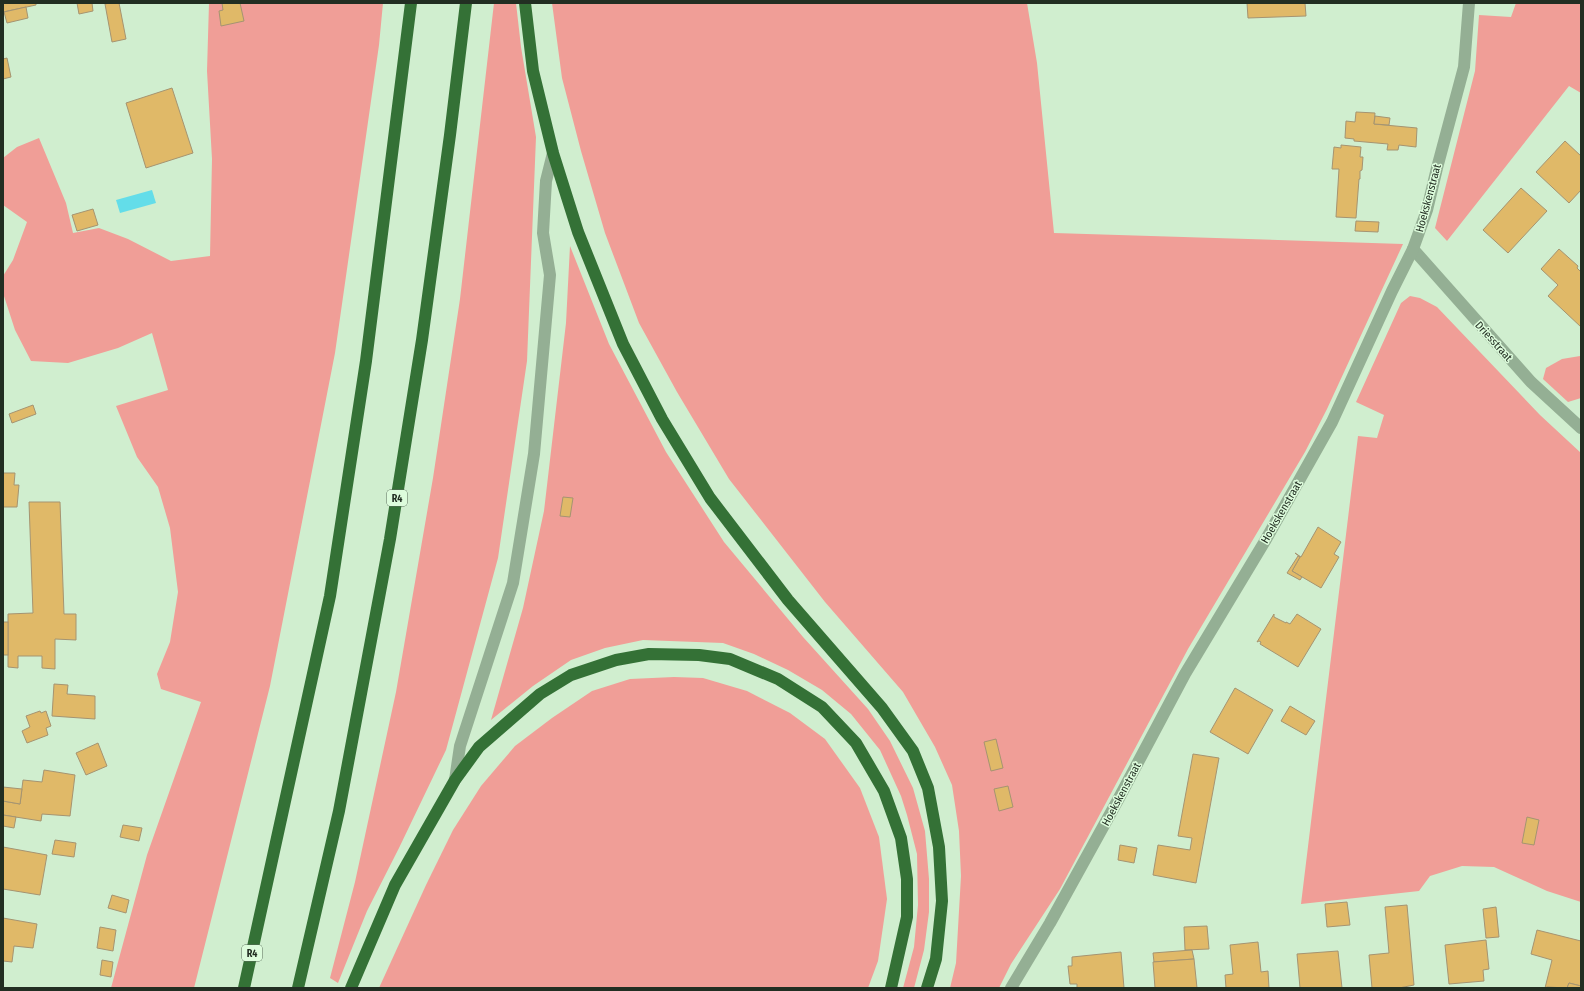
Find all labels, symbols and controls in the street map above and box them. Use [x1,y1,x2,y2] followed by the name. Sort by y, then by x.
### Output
[1413,162,1444,234] street label: Hoekskenstraat
[1472,319,1515,364] street label: Driesstraat
[1258,478,1305,546] street label: Hoekskenstraat
[387,490,407,506] road number: R4
[1099,760,1144,828] street label: Hoekskenstraat
[242,945,262,961] road number: R4

